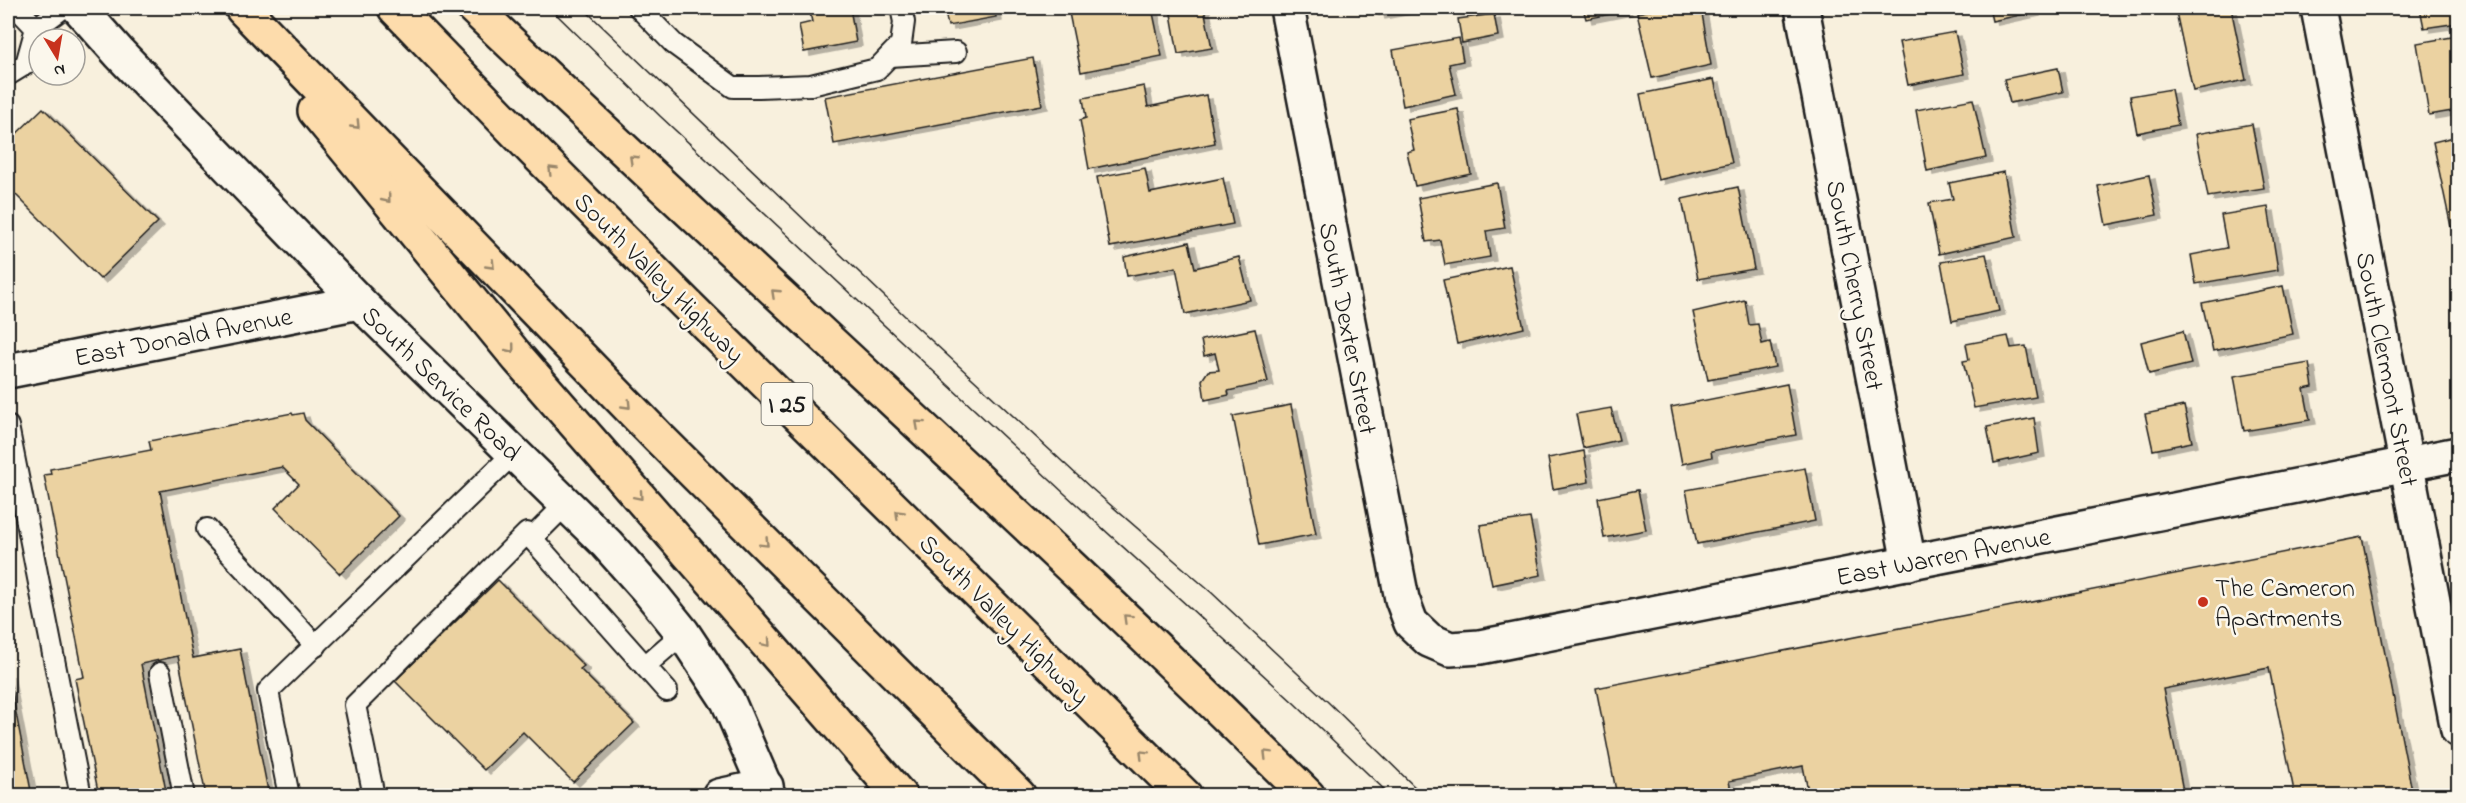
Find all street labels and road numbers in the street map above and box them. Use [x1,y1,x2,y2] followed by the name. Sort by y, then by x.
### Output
[1814,177,1892,394] street label: South Cherry Street
[564,185,752,373] street label: South Valley Highway
[1307,219,1385,438] street label: South Dexter Street
[2344,249,2426,490] street label: South Clermont Street
[72,299,296,379] street label: East Donald Avenue
[351,299,529,472] street label: South Service Road
[762,383,812,425] road number: I 25
[1833,519,2054,598] street label: East Warren Avenue
[909,527,1097,715] street label: South Valley Highway

